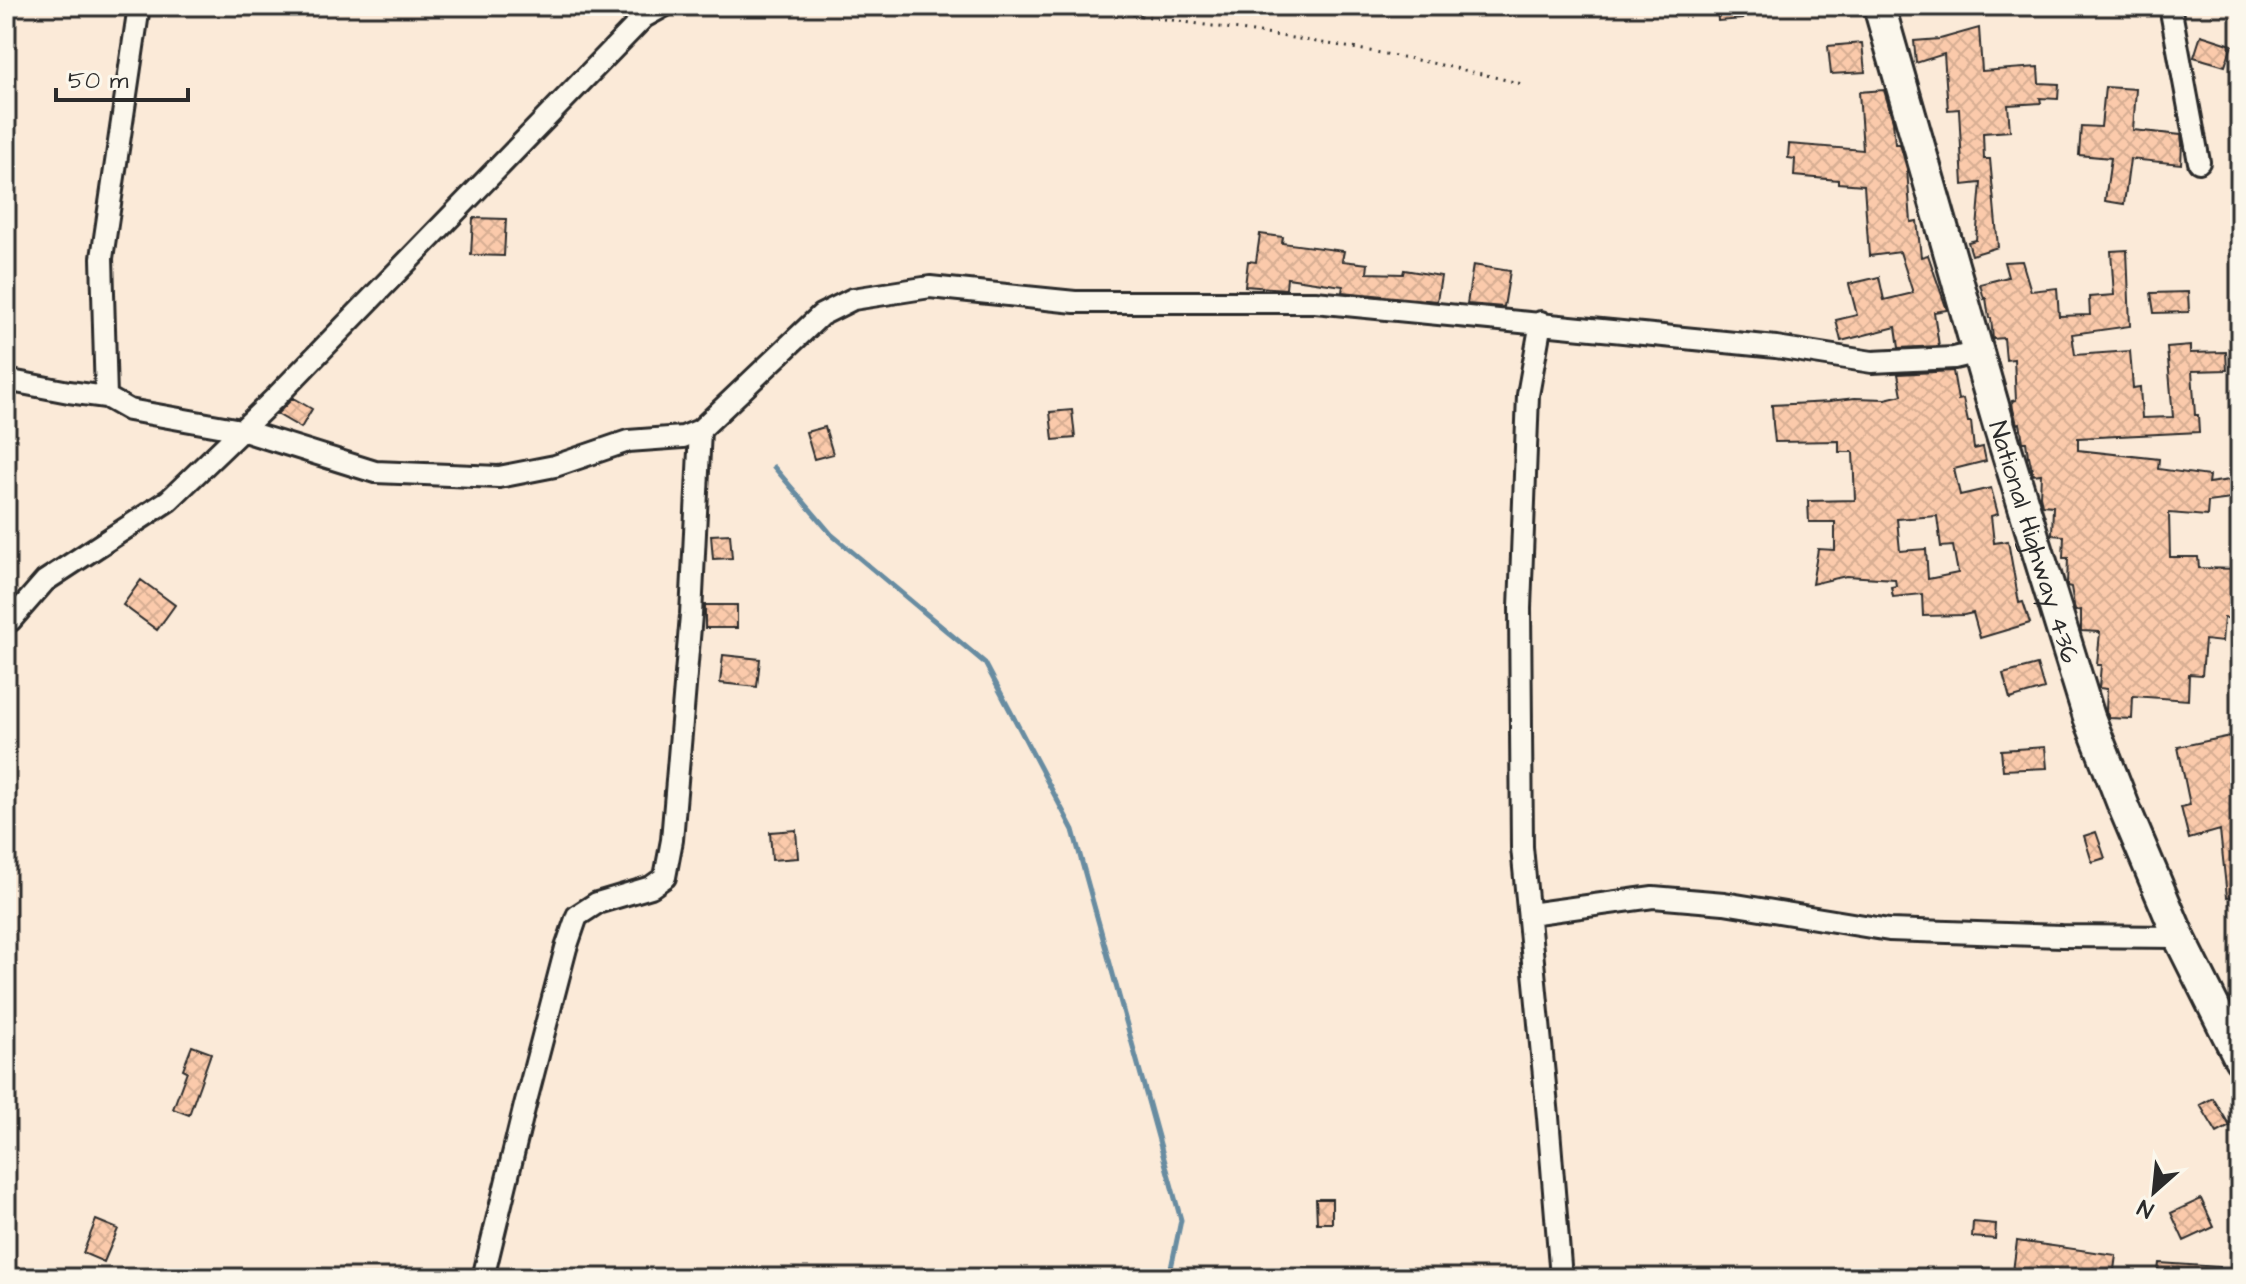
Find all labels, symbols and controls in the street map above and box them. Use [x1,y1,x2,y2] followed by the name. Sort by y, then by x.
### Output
[56,52,188,102] scale bar
[68,64,129,98] text: 50 m
[1979,417,2088,668] street label: National Highway 436
[2114,1152,2194,1232] north arrow
[2132,1191,2159,1225] text: N

